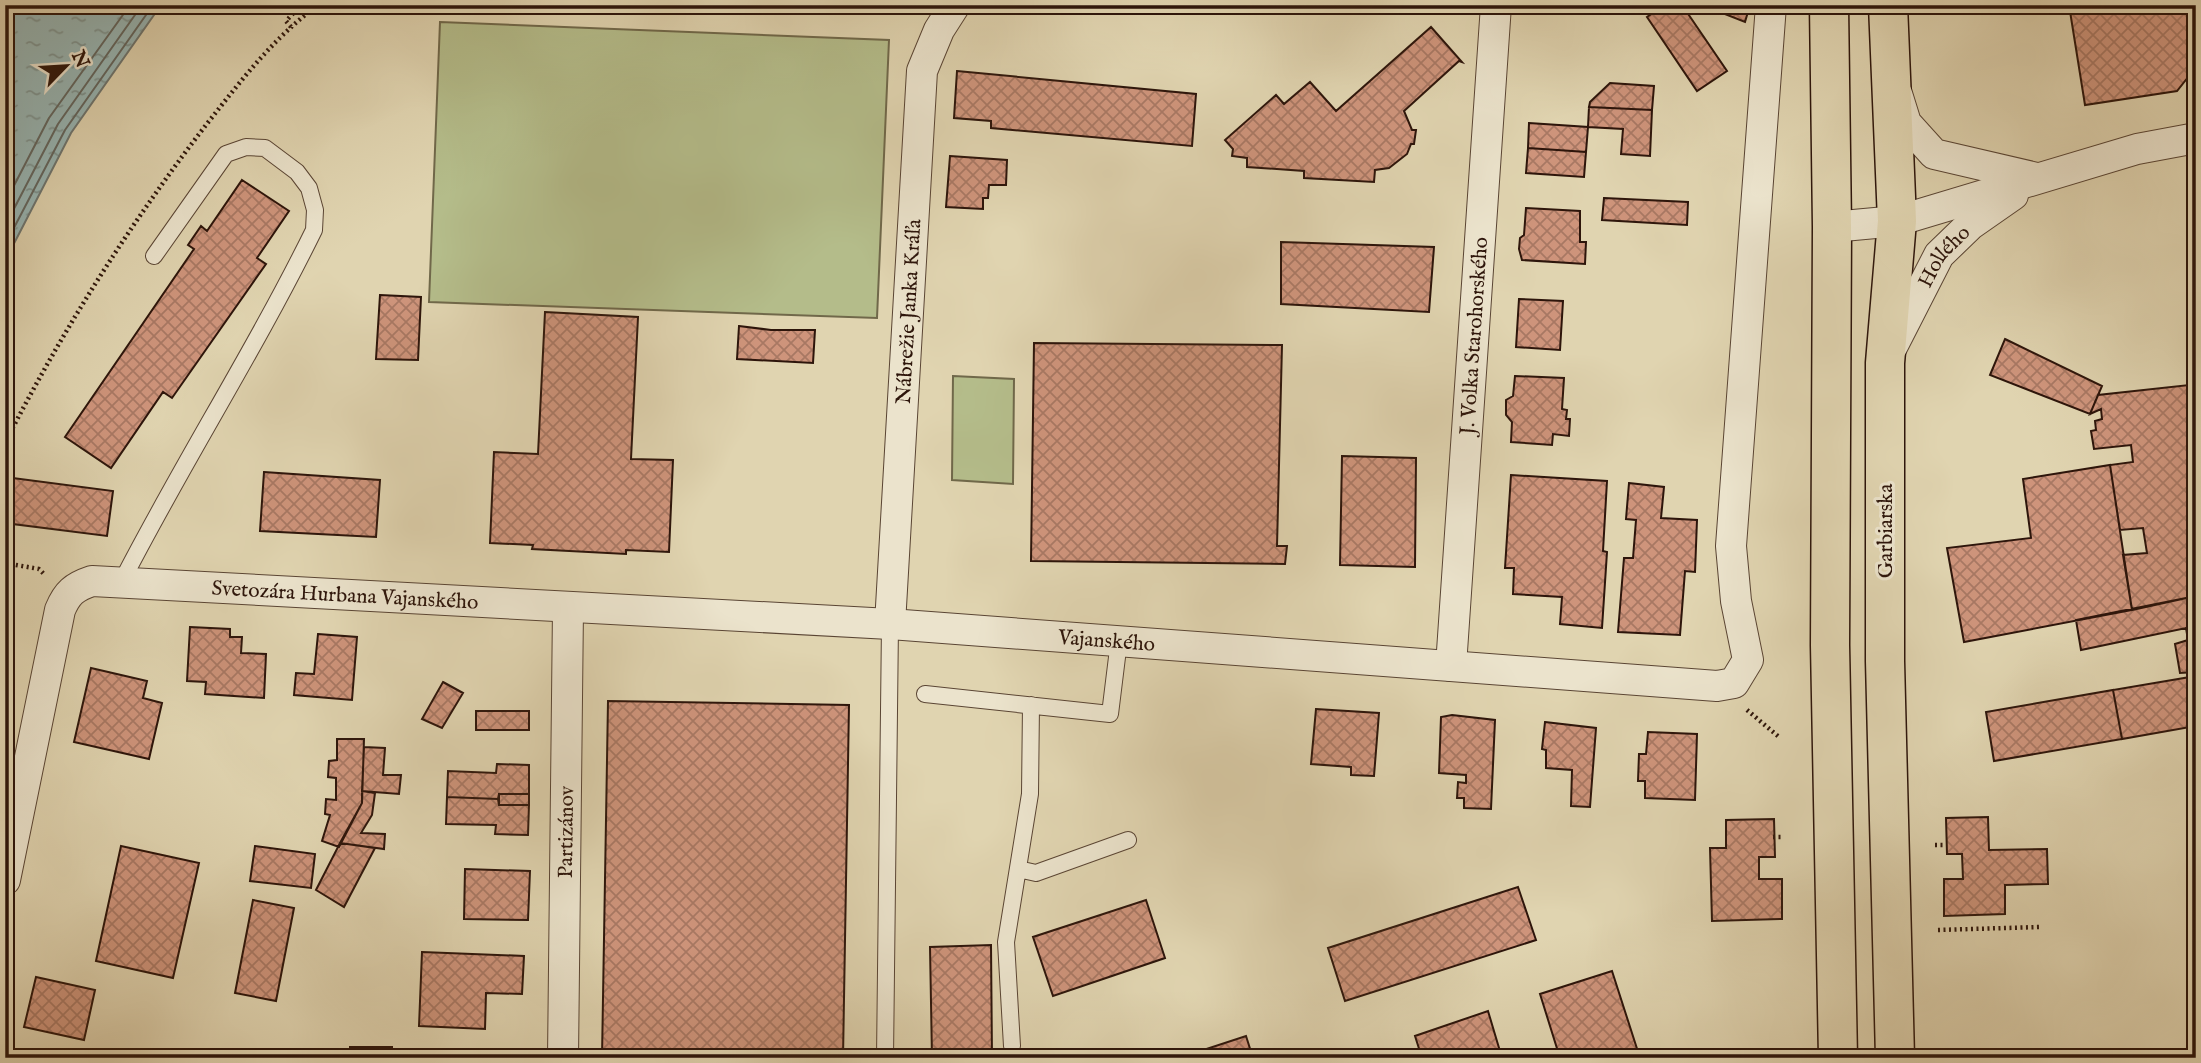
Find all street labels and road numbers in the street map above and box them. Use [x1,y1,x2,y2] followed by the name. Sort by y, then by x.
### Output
[891,217,928,405] street label: Nábrežie Janka Kráľa
[1913,220,1977,293] street label: Hollého
[1455,236,1495,438] street label: J. Volka Starohorského
[1873,483,1900,578] street label: Garbiarska
[211,575,479,617] street label: Svetozára Hurbana Vajanského
[1056,625,1156,659] street label: Vajanského
[553,785,581,878] street label: Partizánov

